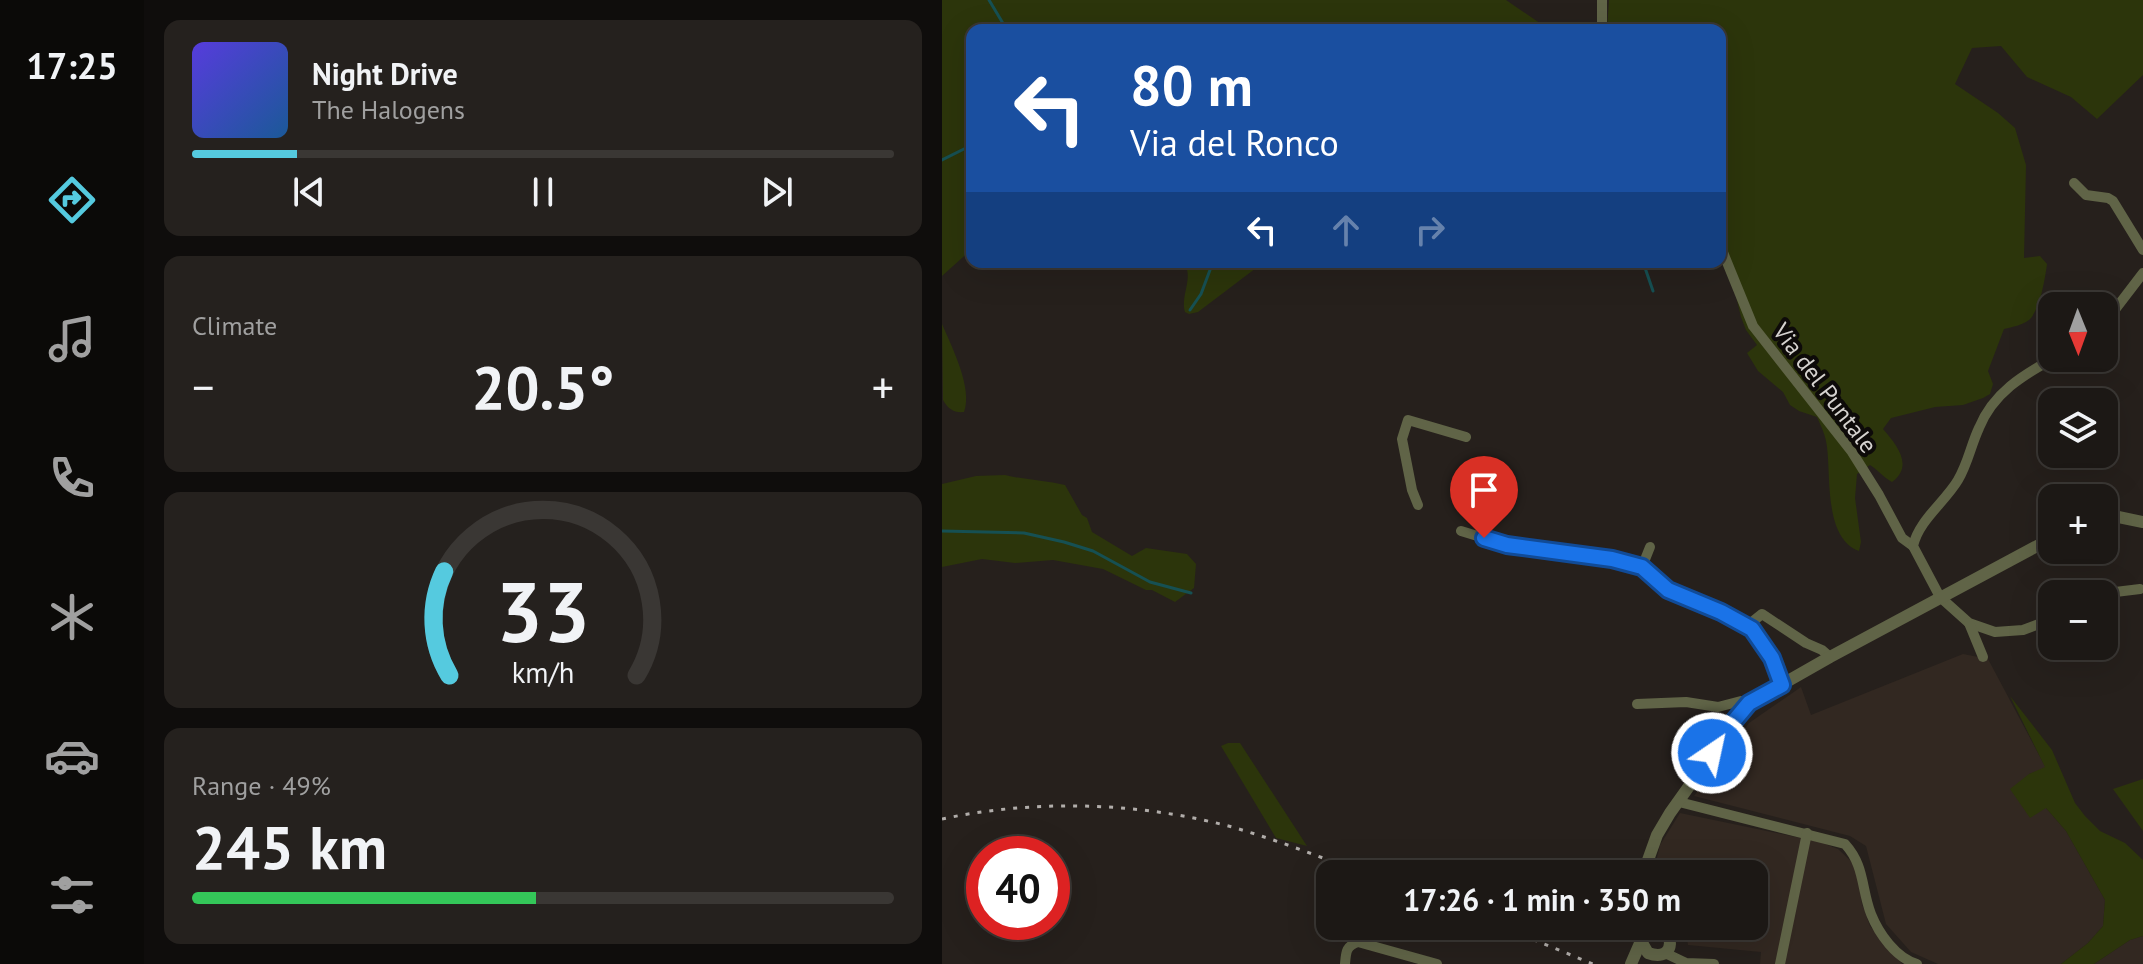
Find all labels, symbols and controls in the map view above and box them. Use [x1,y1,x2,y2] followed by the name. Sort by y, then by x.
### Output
[26,42,118,89] text: 17:25
[1130,49,1253,121] text: 80 m
[312,54,458,93] text: Night Drive
[998,56,1102,160] icon: left
[312,93,465,126] text: The Halogens
[1130,119,1339,166] text: Via del Ronco
[287,170,331,214] icon: previous
[521,170,565,214] icon: pause
[755,170,799,214] icon: next
[44,172,100,228] icon: directions
[1240,208,1284,252] icon: left
[1324,208,1368,252] icon: ahead
[1408,208,1452,252] icon: right
[2038,292,2118,372] north arrow
[2038,292,2118,660] map controls
[192,309,277,342] text: Climate
[44,311,100,367] icon: music
[1765,316,1884,459] street label: Via del Puntale
[471,348,615,426] text: 20.5°
[192,358,214,415] text: −
[872,358,894,415] text: +
[2038,388,2118,468] button: layers
[44,450,100,506] icon: phone
[1450,456,1518,538] pin
[1462,468,1506,512] icon: arrive
[2038,484,2118,564] button: +
[496,557,590,665] text: 33
[2038,580,2118,660] button: −
[44,589,100,645] icon: climate
[512,654,574,691] text: km/h
[1670,711,1754,795] position arrow
[44,728,100,784] icon: car
[192,769,331,802] text: Range · 49%
[192,808,387,886] text: 245 km
[966,836,1070,940] speed limit sign: 40
[44,867,100,923] icon: filters
[1403,880,1681,919] text: 17:26 · 1 min · 350 m

